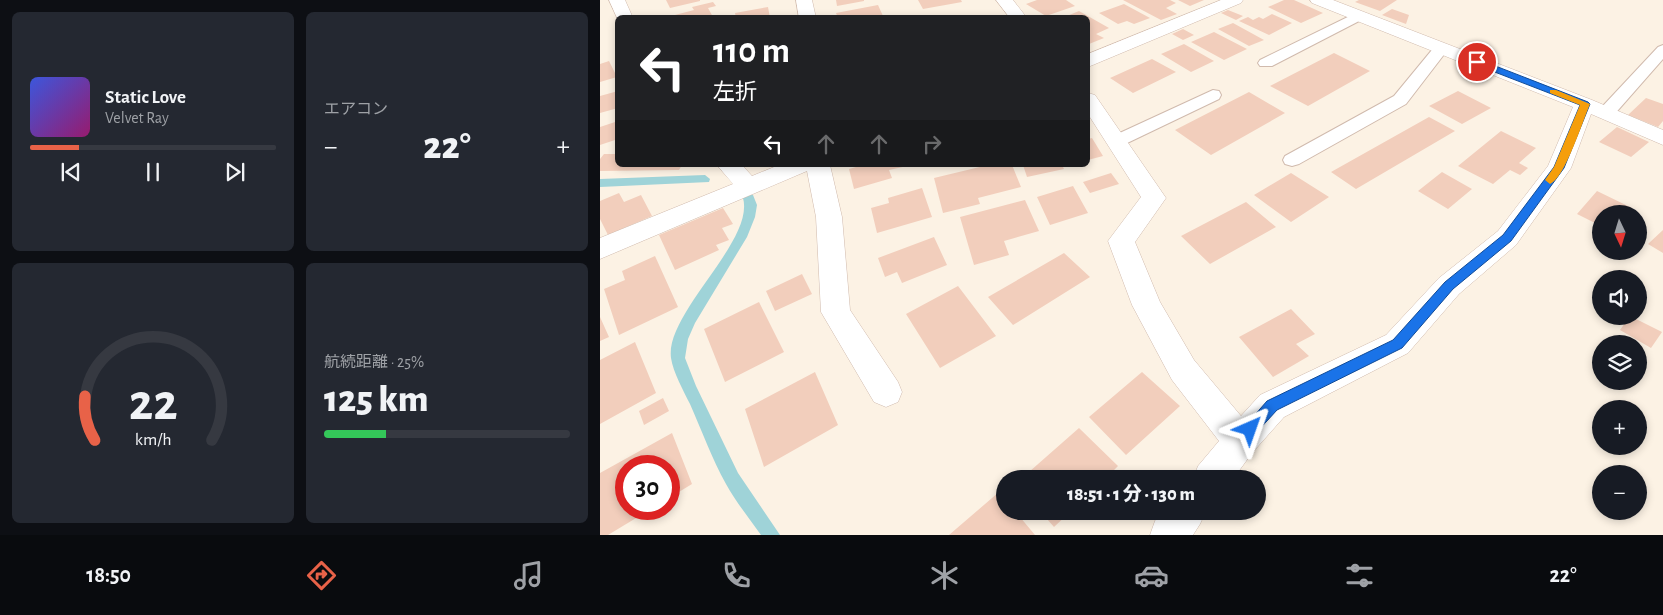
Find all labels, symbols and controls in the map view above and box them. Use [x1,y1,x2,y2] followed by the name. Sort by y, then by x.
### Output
[713,34,790,69] text: 110 m
[630,35,695,100] icon: left
[1456,41,1498,83] pin
[1463,48,1491,76] icon: arrive
[713,81,757,103] text: 左折
[105,88,186,107] text: Static Love
[324,101,388,117] text: エアコン
[105,110,169,126] text: Velvet Ray
[423,128,471,166] text: 22°
[759,130,787,158] icon: left
[812,130,840,158] icon: ahead
[865,130,893,158] icon: ahead
[918,130,946,158] icon: right
[324,133,337,161] text: −
[557,133,570,161] text: +
[57,158,85,186] icon: previous
[139,158,167,186] icon: pause
[221,158,249,186] icon: next
[1592,205,1648,260] north arrow
[1592,205,1647,520] map controls
[1592,270,1647,325] button: sound
[1592,335,1647,390] button: layers
[324,354,424,370] text: 航続距離 · 25%
[129,377,177,429] text: 22
[324,381,429,419] text: 125 km
[1592,400,1647,455] button: +
[1223,402,1275,454] position arrow
[135,431,171,449] text: km/h
[615,455,680,520] speed limit sign: 30
[1592,465,1647,520] button: −
[1067,485,1195,504] text: 18:51 · 1 分 · 130 m
[304,558,339,593] icon: directions
[511,558,546,593] icon: music
[719,558,754,593] icon: phone
[927,558,962,593] icon: climate
[1134,558,1169,593] icon: car
[1342,558,1377,593] icon: filters
[86,564,131,586] text: 18:50
[1549,564,1577,586] text: 22°

